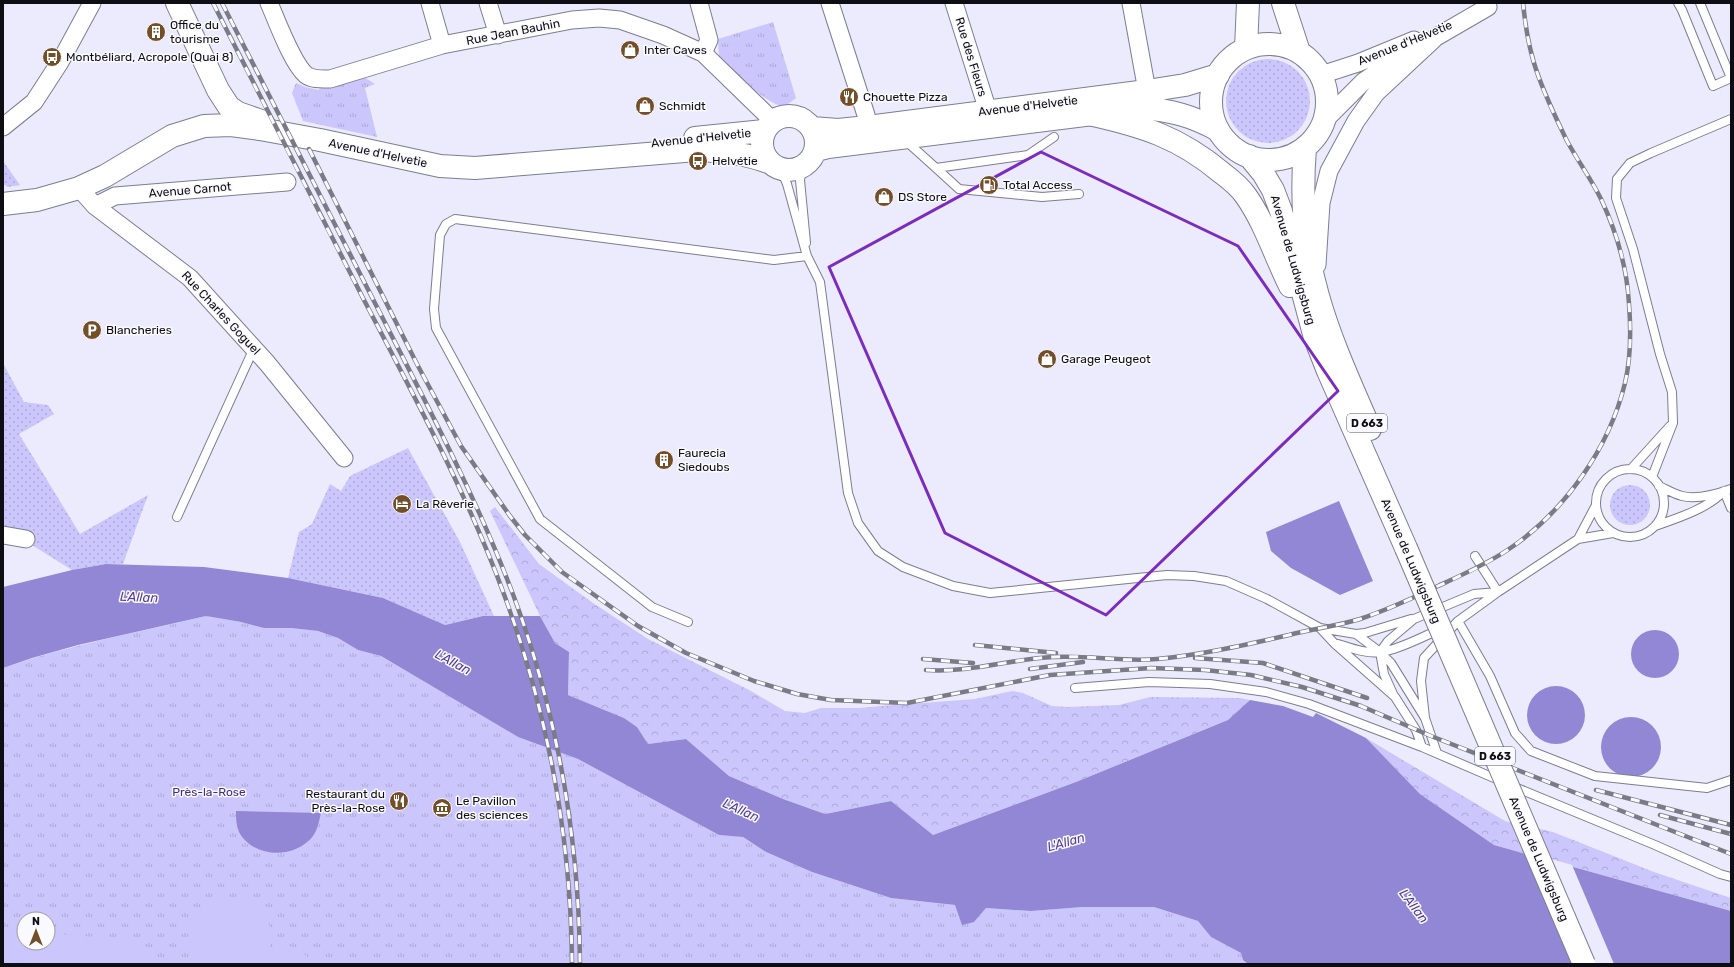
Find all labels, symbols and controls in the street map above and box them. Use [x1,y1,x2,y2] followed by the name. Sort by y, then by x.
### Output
[465,16,561,48] street label: Rue Jean Bauhin
[952,16,990,98] street label: Rue des Fleurs
[170,18,220,46] place label: Office du tourisme
[1356,18,1454,68] street label: Avenue d'Helvetie
[145,21,167,43] building icon: Office du tourisme
[619,39,641,61] shop icon: Inter Caves
[644,43,707,57] place label: Inter Caves
[41,46,63,68] bus stop icon: Montbéliard, Acropole (Quai 8)
[66,50,233,64] place label: Montbéliard, Acropole (Quai 8)
[838,86,860,108] restaurant icon: Chouette Pizza
[863,90,948,104] place label: Chouette Pizza
[977,93,1079,119] street label: Avenue d'Helvetie
[634,95,656,117] shop icon: Schmidt
[659,99,706,113] place label: Schmidt
[650,126,752,150] street label: Avenue d'Helvetie
[327,136,429,170] street label: Avenue d'Helvetie
[687,150,709,172] bus stop icon: Helvétie
[712,154,758,168] place label: Helvétie
[978,174,1000,196] fuel station icon: Total Access
[1003,178,1073,192] place label: Total Access
[148,179,232,201] street label: Avenue Carnot
[873,186,895,208] shop icon: DS Store
[898,190,947,204] place label: DS Store
[1268,193,1318,327] street label: Avenue de Ludwigsburg
[179,268,263,358] street label: Rue Charles Goguel
[81,319,103,341] parking icon: Blancheries
[106,323,172,337] place label: Blancheries
[1036,348,1058,370] shop icon: Garage Peugeot
[1061,352,1151,366] place label: Garage Peugeot
[1347,414,1387,432] road number: D 663
[678,446,730,474] place label: Faurecia Siedoubs
[653,449,675,471] building icon: Faurecia Siedoubs
[391,493,413,515] hotel icon: La Rêverie
[1378,496,1444,626] street label: Avenue de Ludwigsburg
[416,497,474,511] place label: La Rêverie
[120,589,159,605] water label: L'Allan
[433,646,474,678] water label: L'Allan
[1475,747,1515,765] road number: D 663
[172,785,246,799] park label: Près-la-Rose
[306,787,385,815] place label: Restaurant du Près-la-Rose
[388,790,410,812] restaurant icon: Restaurant du Près-la-Rose
[456,794,528,822] place label: Le Pavillon des sciences
[1506,794,1572,924] street label: Avenue de Ludwigsburg
[720,795,762,825] water label: L'Allan
[431,797,453,819] museum icon: Le Pavillon des sciences
[1045,829,1087,855] water label: L'Allan
[1396,886,1432,926] water label: L'Allan
[16,911,56,951] north arrow
[32,915,40,928] text: N

